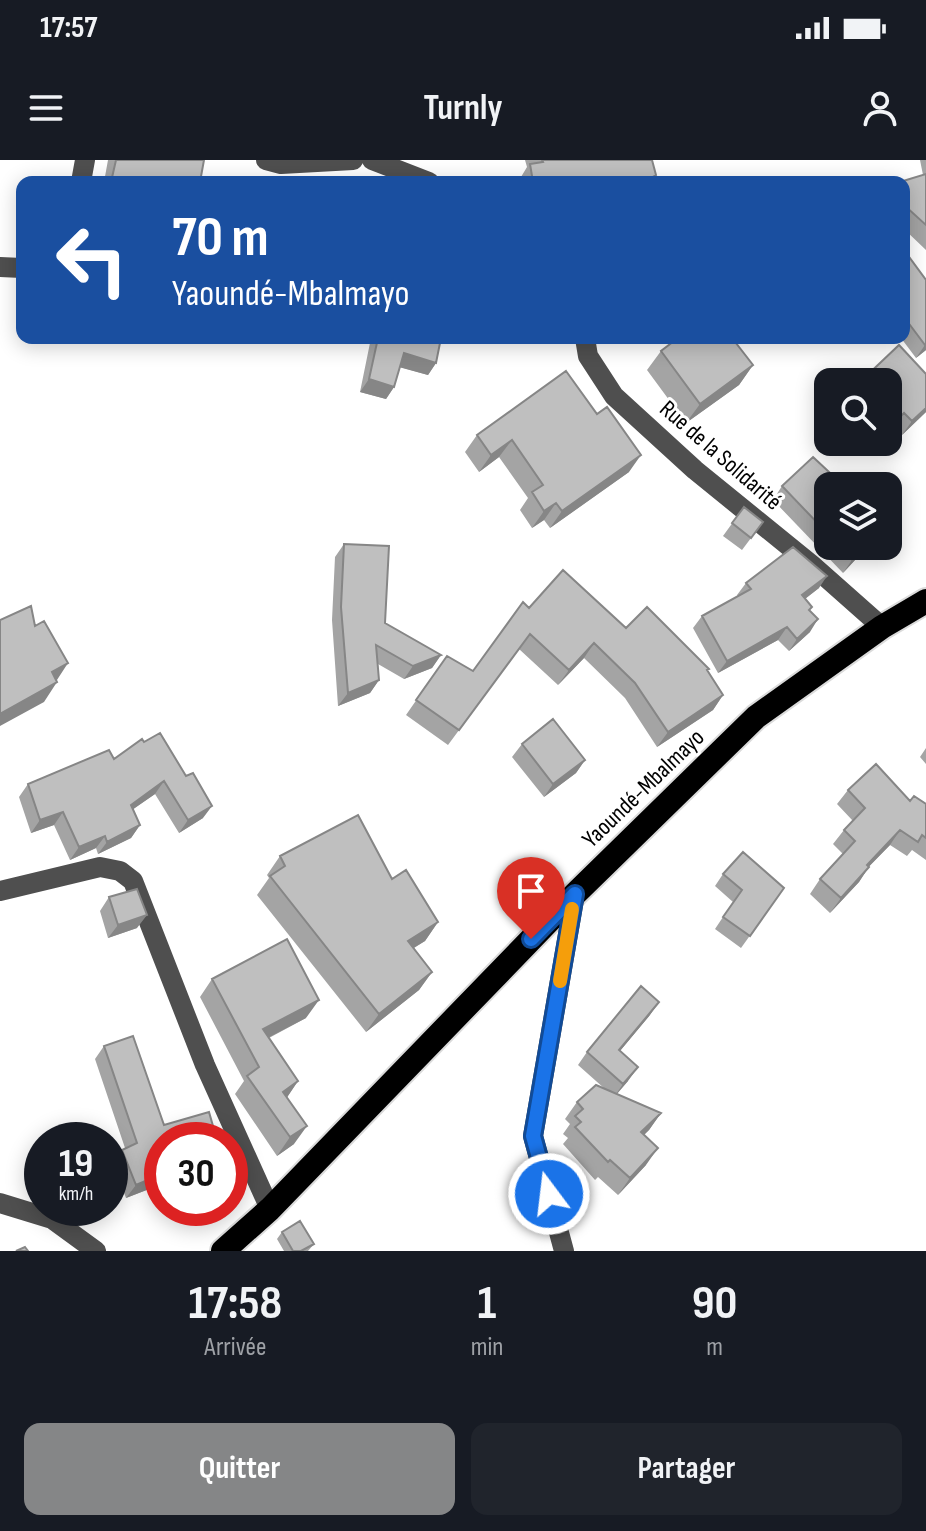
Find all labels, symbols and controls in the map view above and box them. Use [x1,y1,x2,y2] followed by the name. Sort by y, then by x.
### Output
[40,10,97,46] text: 17:57
[24,86,68,130] icon: menu
[858,86,902,130] icon: person
[424,87,502,130] text: Turnly
[172,205,269,272] text: 70 m
[40,208,144,312] icon: left
[172,273,410,316] text: Yaoundé-Mbalmayo
[814,368,902,560] map controls
[814,368,902,456] button: search
[654,394,788,516] street label: Rue de la Solidarité
[814,472,902,560] button: layers
[576,723,710,854] street label: Yaoundé-Mbalmayo
[497,857,565,939] pin
[509,869,553,913] icon: arrive
[144,1122,248,1226] speed limit sign: 30
[59,1140,93,1188] text: 19
[507,1152,591,1236] position arrow
[59,1182,93,1206] text: km/h
[189,1275,282,1332] text: 17:58
[478,1275,496,1332] text: 1
[692,1275,737,1332] text: 90
[204,1332,266,1363] text: Arrivée
[471,1332,503,1363] text: min
[706,1332,723,1363] text: m
[24,1423,455,1515] button: Quitter
[471,1423,902,1515] button: Partager

